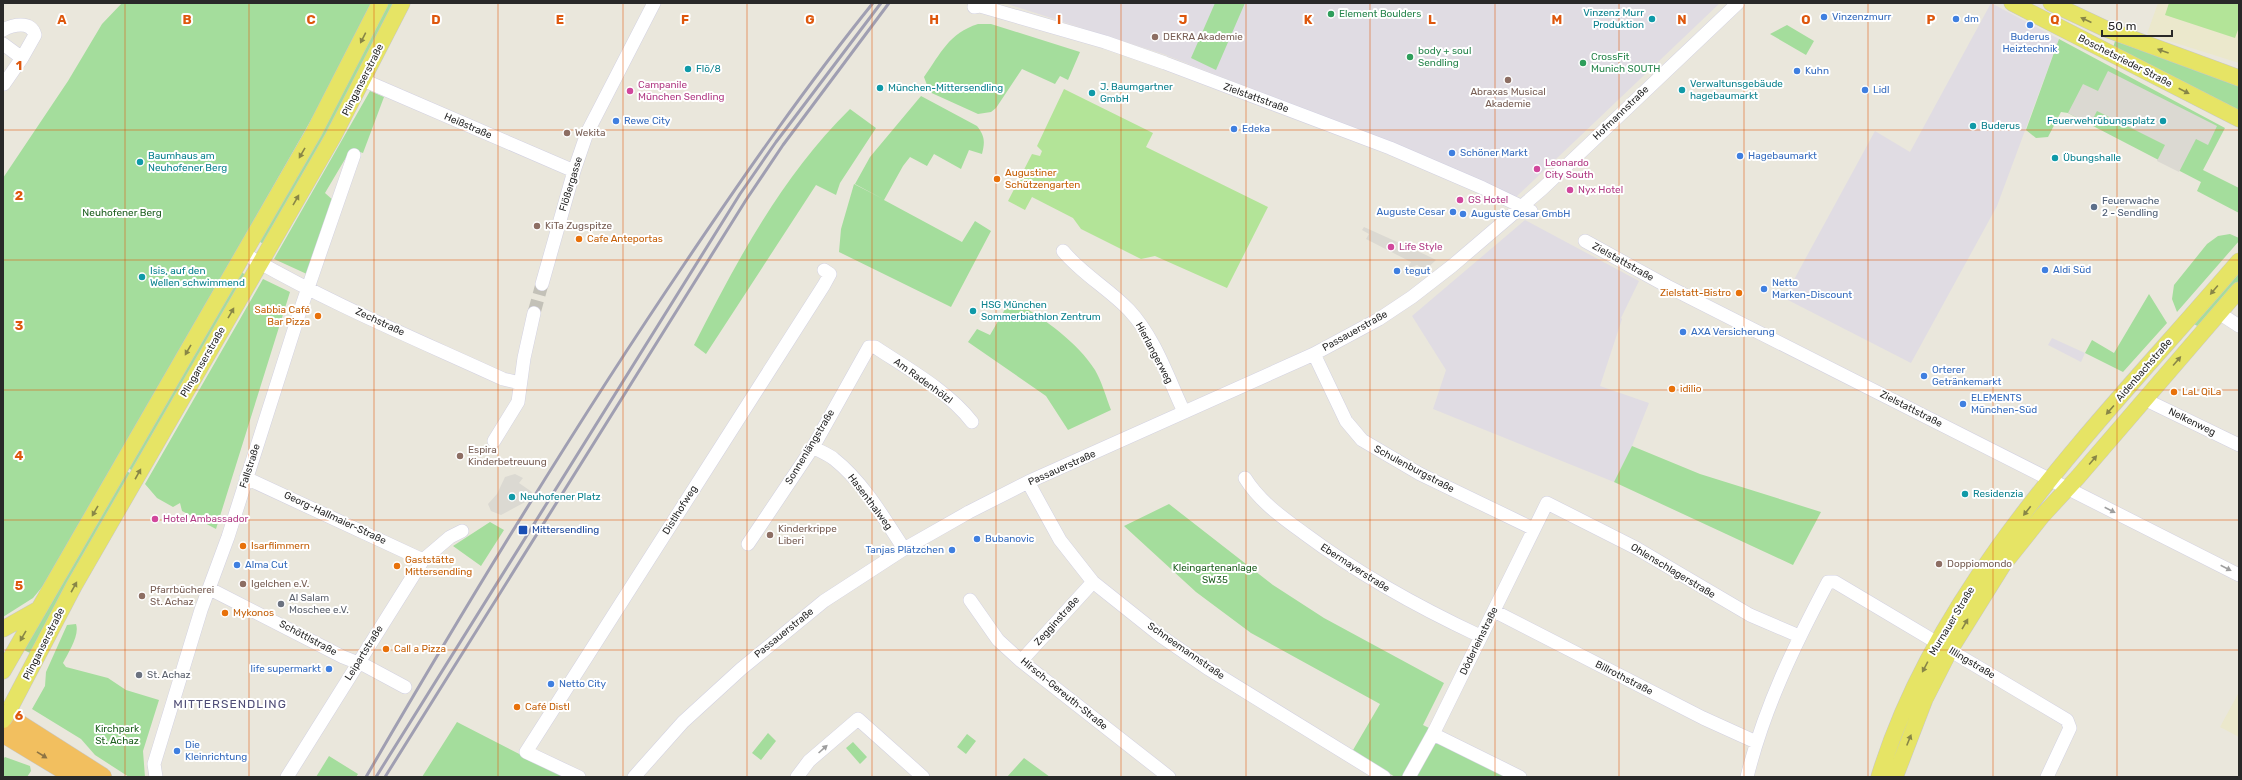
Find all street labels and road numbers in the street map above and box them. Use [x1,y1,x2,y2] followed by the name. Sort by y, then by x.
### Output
[2076,32,2174,90] street label: Boschetsrieder Straße
[340,42,386,118] street label: Plinganserstraße
[1222,81,1291,115] street label: Zielstattstraße
[1591,83,1652,143] street label: Hofmannstraße
[442,111,494,142] street label: Heißstraße
[557,155,585,213] street label: Flößergasse
[1590,240,1656,284] street label: Zielstattstraße
[354,305,407,339] street label: Zechstraße
[1320,308,1390,354] street label: Passauerstraße
[1133,320,1175,386] street label: Hierlangerweg
[178,324,228,399] street label: Plinganserstraße
[2113,336,2175,404] street label: Aidenbachstraße
[891,356,955,406] street label: Am Radenhölzl
[1878,388,1945,430] street label: Zielstattstraße
[2166,405,2218,439] street label: Nelkenweg
[783,407,837,487] street label: Sonnenlängstraße
[237,442,263,490] street label: Fallstraße
[1372,443,1457,495] street label: Schulenburgstraße
[1026,448,1098,488] street label: Passauerstraße
[845,472,895,532] street label: Hasenthalweg
[660,483,700,537] street label: Distlhofweg
[282,489,388,547] street label: Georg-Hallmaier-Straße
[1318,541,1392,595] street label: Ebermayerstraße
[1628,541,1718,601] street label: Ohlenschlagerstraße
[1927,584,1977,657] street label: Murnauer Straße
[1032,594,1082,648] street label: Zegginstraße
[752,605,816,661] street label: Passauerstraße
[1457,605,1501,677] street label: Döderleinstraße
[21,606,67,682] street label: Plinganserstraße
[277,618,339,658] street label: Schöttlstraße
[1145,620,1227,682] street label: Schneemannstraße
[342,623,386,683] street label: Leipartstraße
[1947,645,1998,682] street label: Illingstraße
[1018,655,1110,733] street label: Hirsch-Gereuth-Straße
[1593,658,1655,698] street label: Billrothstraße

